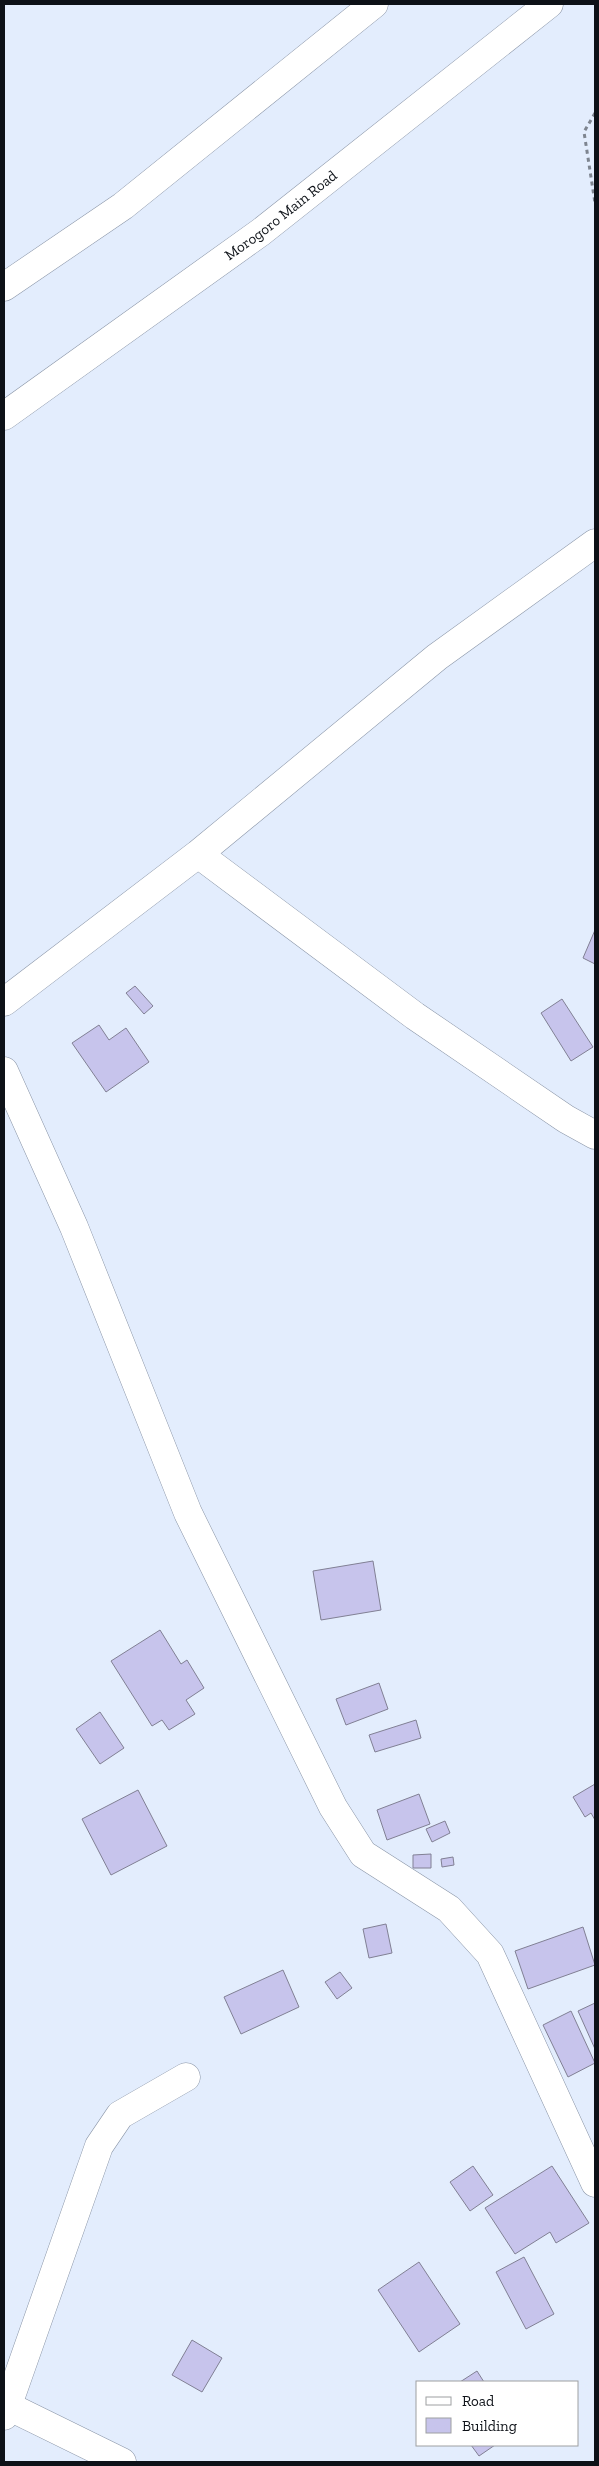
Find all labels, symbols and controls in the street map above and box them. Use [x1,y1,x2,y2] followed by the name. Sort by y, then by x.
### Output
[221,166,341,264] street label: Morogoro Main Road
[416,2381,579,2446] legend
[462,2392,495,2410] text: Road
[462,2417,517,2435] text: Building

